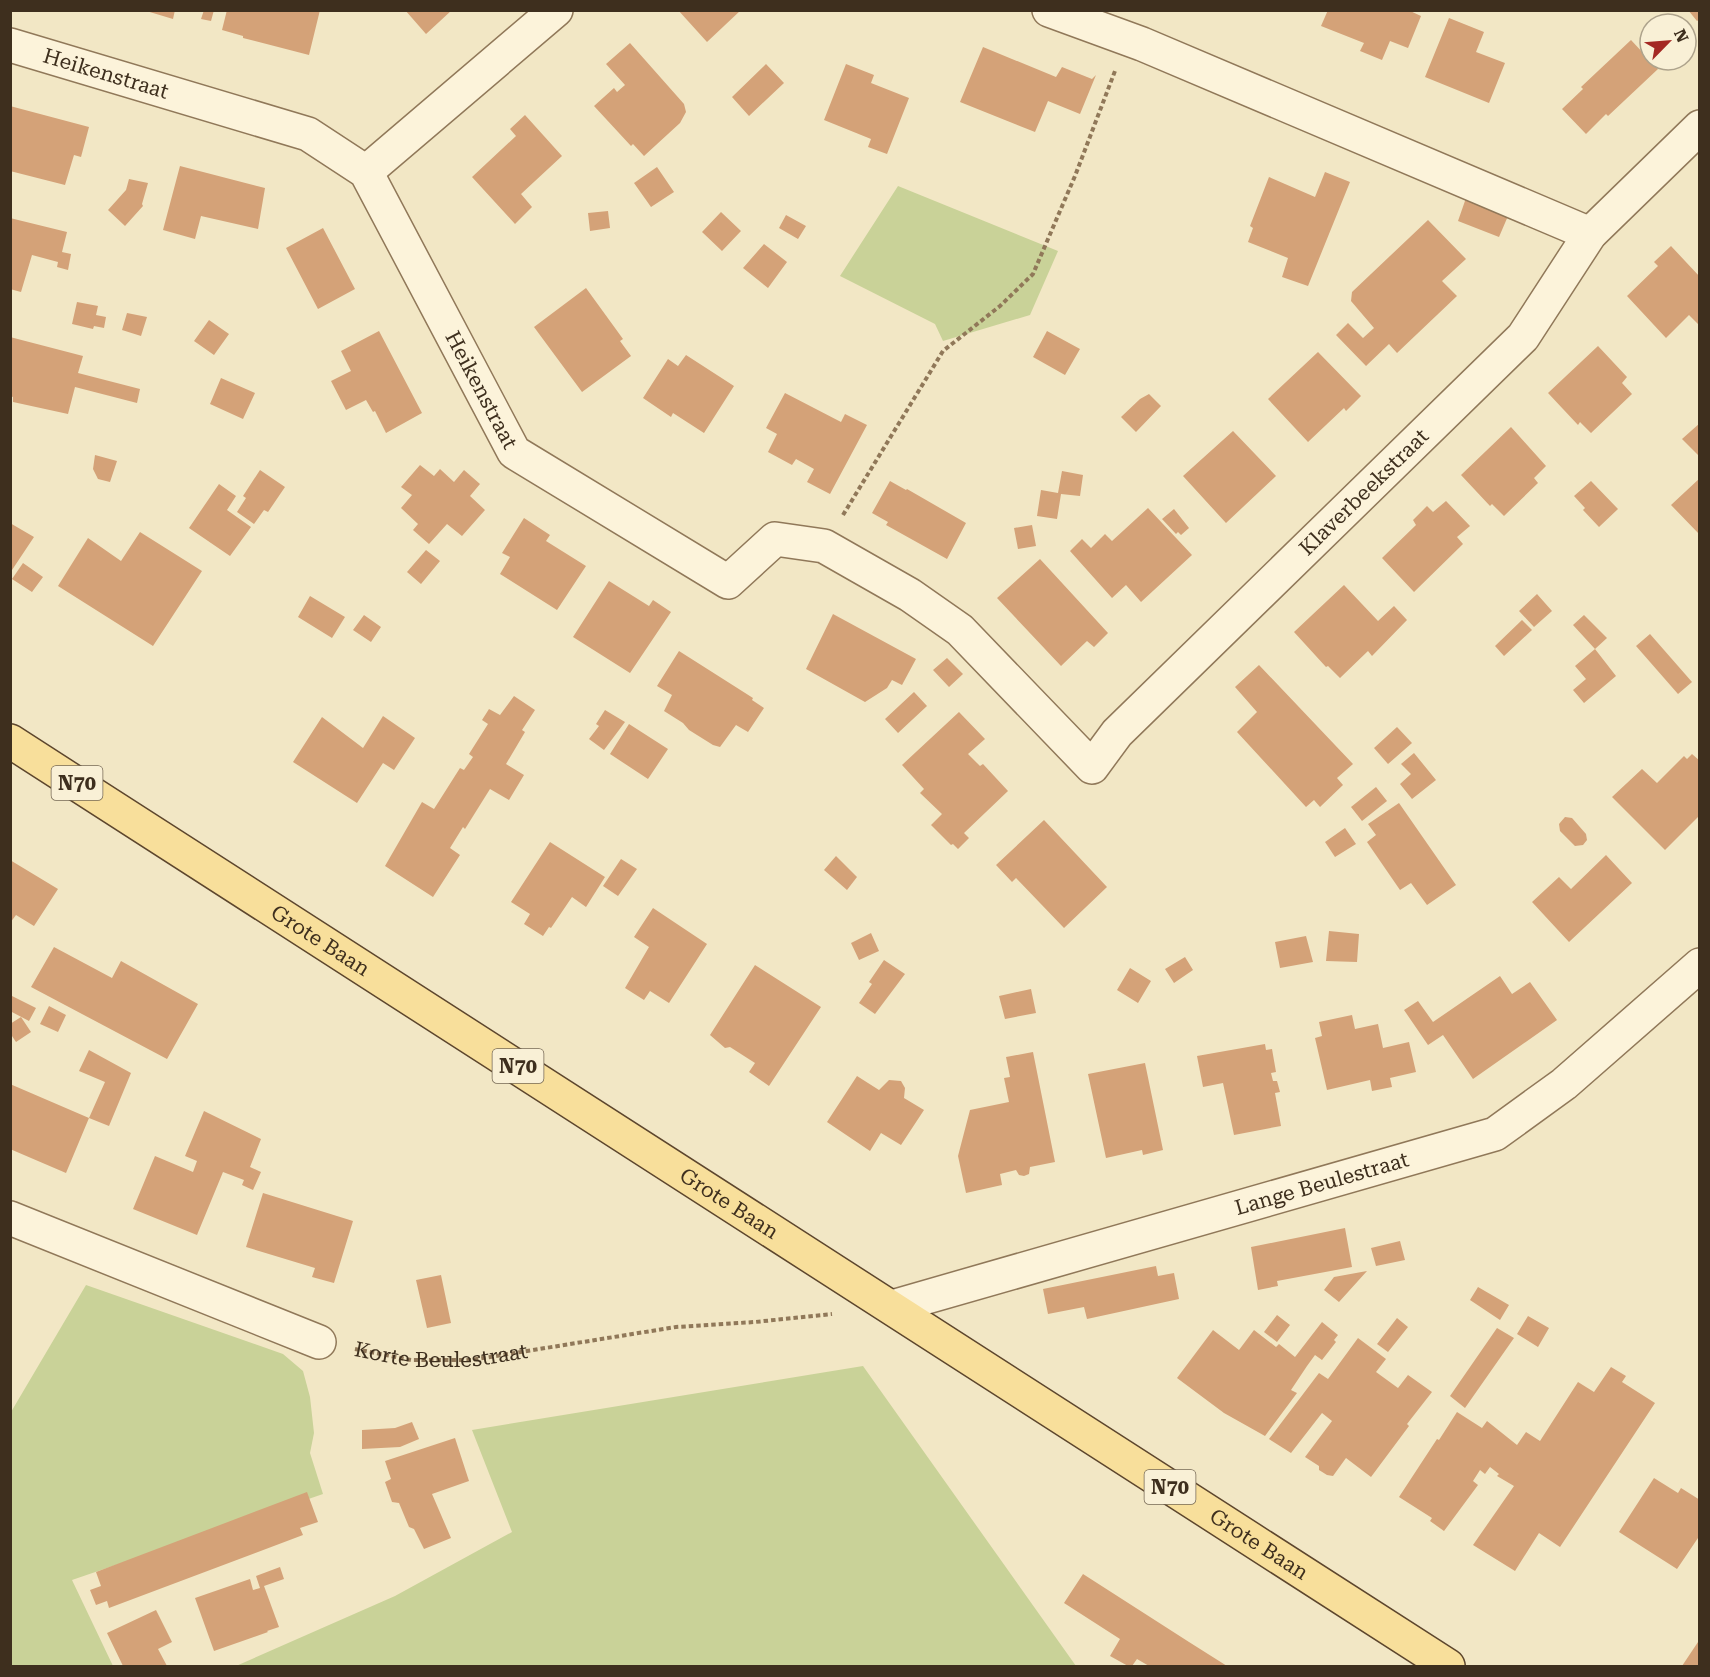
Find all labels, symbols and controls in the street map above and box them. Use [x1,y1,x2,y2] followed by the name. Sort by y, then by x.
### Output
[1638,12,1698,72] north arrow
[1670,26,1692,45] text: N
[40,44,172,104] street label: Heikenstraat
[440,327,522,453] street label: Heikenstraat
[1294,424,1433,560] street label: Klaverbeekstraat
[52,766,103,800] road number: N70
[267,900,374,981] street label: Grote Baan
[492,1049,544,1083] road number: N70
[1232,1147,1412,1220] street label: Lange Beulestraat
[675,1163,783,1244] street label: Grote Baan
[352,1337,530,1372] street label: Korte Beulestraat
[1144,1470,1196,1504] road number: N70
[1205,1504,1313,1585] street label: Grote Baan

